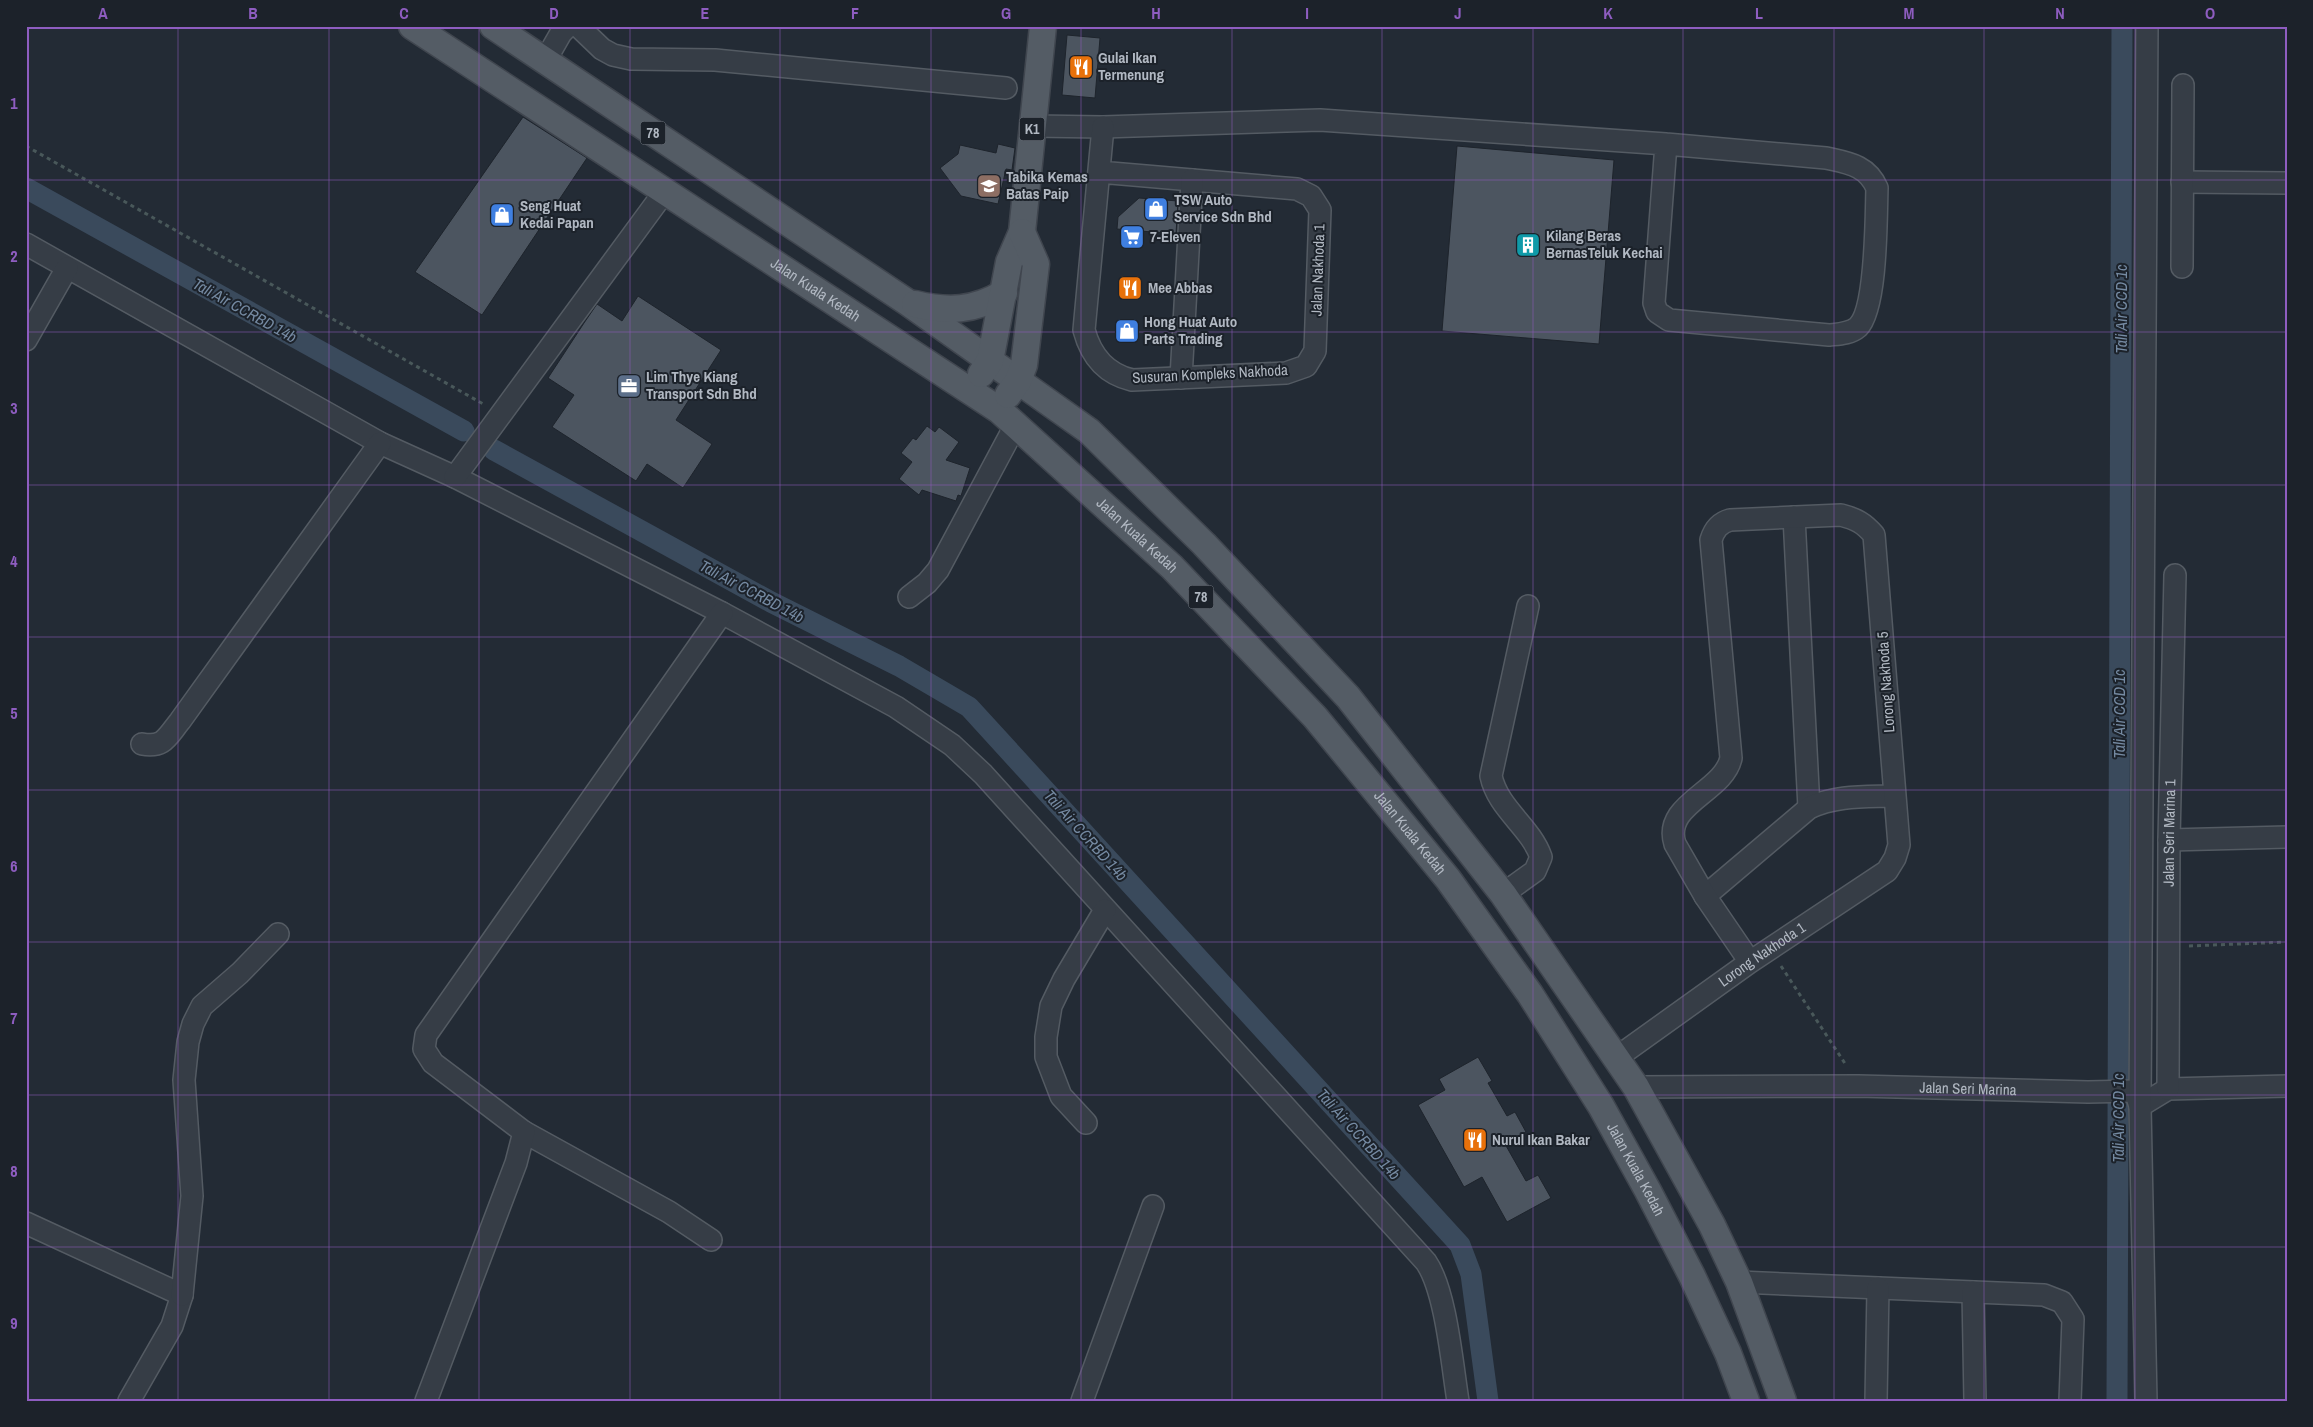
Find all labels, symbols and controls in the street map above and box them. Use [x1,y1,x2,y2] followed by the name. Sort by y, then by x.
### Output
[98,2,108,24] text: A
[248,2,258,24] text: B
[399,2,409,24] text: C
[549,2,559,24] text: D
[701,2,710,24] text: E
[851,2,859,24] text: F
[1001,2,1011,24] text: G
[1151,2,1161,24] text: H
[1305,2,1309,24] text: I
[1454,2,1462,24] text: J
[1603,2,1613,24] text: K
[1755,2,1763,24] text: L
[1904,2,1915,24] text: M
[2055,2,2065,24] text: N
[2205,2,2215,24] text: O
[1098,47,1165,85] place label: Gulai Ikan Termenung
[1068,54,1094,80] restaurant icon: Gulai Ikan Termenung
[10,92,18,114] text: 1
[1020,118,1044,140] road number: K1
[640,122,666,144] road number: 78
[1006,166,1088,204] place label: Tabika Kemas Batas Paip
[976,173,1002,199] school or university icon: Tabika Kemas Batas Paip
[1174,189,1272,227] place label: TSW Auto Service Sdn Bhd
[520,195,594,233] place label: Seng Huat Kedai Papan
[1143,196,1169,222] shop icon: TSW Auto Service Sdn Bhd
[489,202,515,228] shop icon: Seng Huat Kedai Papan
[1305,223,1330,316] street label: Jalan Nakhoda 1
[1119,224,1145,250] supermarket icon: 7-Eleven
[1546,225,1663,263] place label: Kilang Beras BernasTeluk Kechai
[1150,226,1201,247] place label: 7-Eleven
[1515,232,1541,258] building icon: Kilang Beras BernasTeluk Kechai
[10,245,18,267] text: 2
[767,252,865,327] street label: Jalan Kuala Kedah
[2110,264,2132,354] water label: Tali Air CCD 1c
[189,272,301,348] water label: Tali Air CCRBD 14b
[1117,275,1143,301] restaurant icon: Mee Abbas
[1148,277,1213,298] place label: Mee Abbas
[1144,311,1237,349] place label: Hong Huat Auto Parts Trading
[1114,318,1140,344] shop icon: Hong Huat Auto Parts Trading
[1132,359,1289,388] street label: Susuran Kompleks Nakhoda
[646,366,757,404] place label: Lim Thye Kiang Transport Sdn Bhd
[616,373,642,399] office icon: Lim Thye Kiang Transport Sdn Bhd
[10,397,18,419] text: 3
[1092,493,1183,577] street label: Jalan Kuala Kedah
[10,550,18,572] text: 4
[696,554,808,628] water label: Tali Air CCRBD 14b
[1188,586,1214,608] road number: 78
[1871,631,1900,733] street label: Lorong Nakhoda 5
[2108,669,2130,759] water label: Tali Air CCD 1c
[10,702,18,724] text: 5
[2158,779,2180,887] street label: Jalan Seri Marina 1
[1039,785,1133,885] water label: Tali Air CCRBD 14b
[1369,786,1451,879] street label: Jalan Kuala Kedah
[10,855,18,877] text: 6
[1714,917,1810,991] street label: Lorong Nakhoda 1
[10,1007,18,1029] text: 7
[2107,1073,2129,1163] water label: Tali Air CCD 1c
[1919,1077,2017,1100] street label: Jalan Seri Marina
[1312,1084,1406,1184] water label: Tali Air CCRBD 14b
[1602,1119,1670,1219] street label: Jalan Kuala Kedah
[1462,1127,1488,1153] restaurant icon: Nurul Ikan Bakar
[1492,1129,1590,1150] place label: Nurul Ikan Bakar
[10,1160,18,1182] text: 8
[10,1312,18,1334] text: 9

